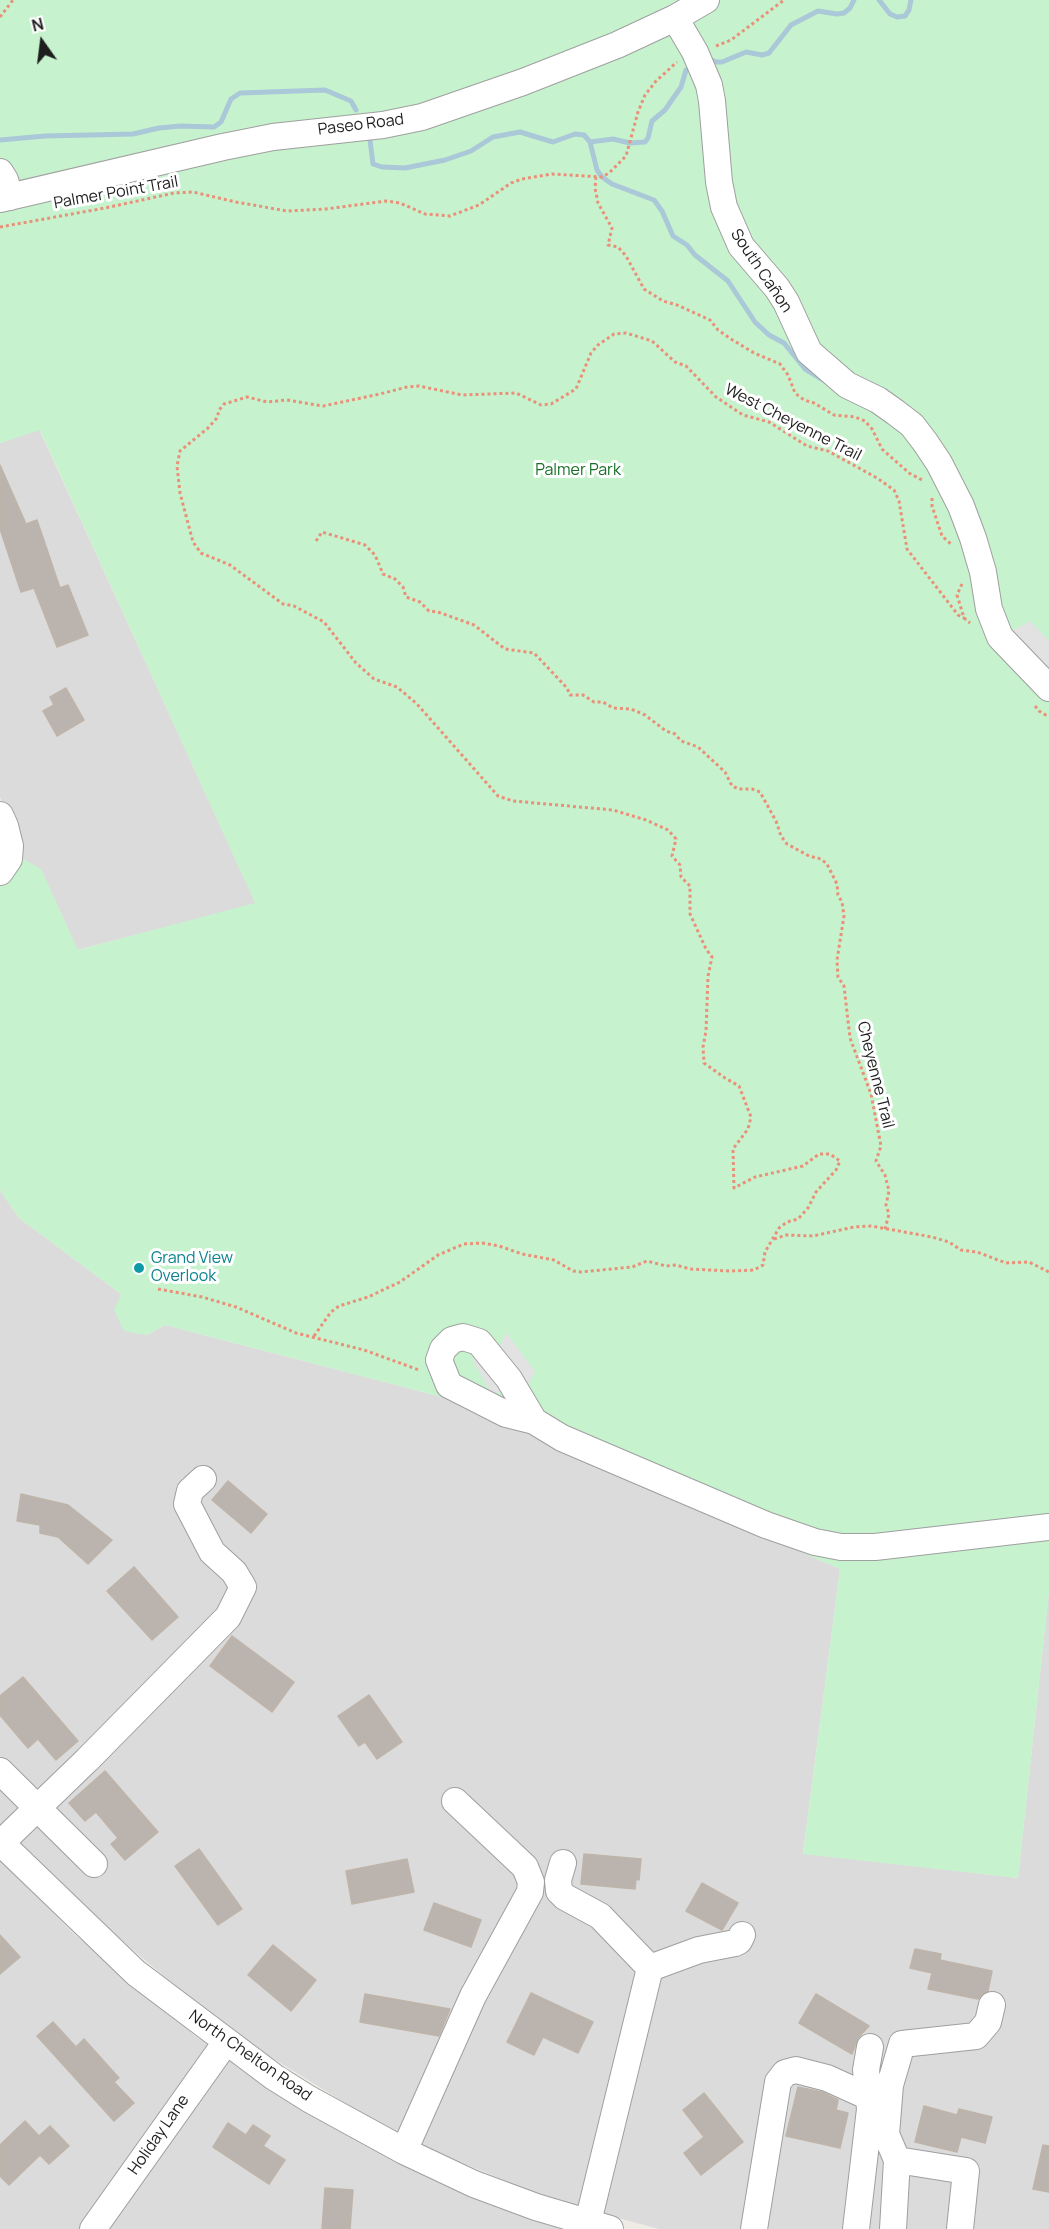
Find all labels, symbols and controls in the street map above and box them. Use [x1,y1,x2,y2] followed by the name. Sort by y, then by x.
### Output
[12,12,72,72] north arrow
[29,12,46,37] text: N
[317,110,405,140] street label: Paseo Road
[52,173,180,213] street label: Palmer Point Trail
[726,226,796,316] street label: South Cañon
[721,380,865,466] street label: West Cheyenne Trail
[535,461,621,481] park label: Palmer Park
[852,1020,898,1130] street label: Cheyenne Trail
[151,1249,233,1287] place label: Grand View Overlook
[132,1261,146,1275] marker: Grand View Overlook
[185,2006,315,2106] street label: North Chelton Road
[124,2091,194,2179] street label: Holiday Lane

